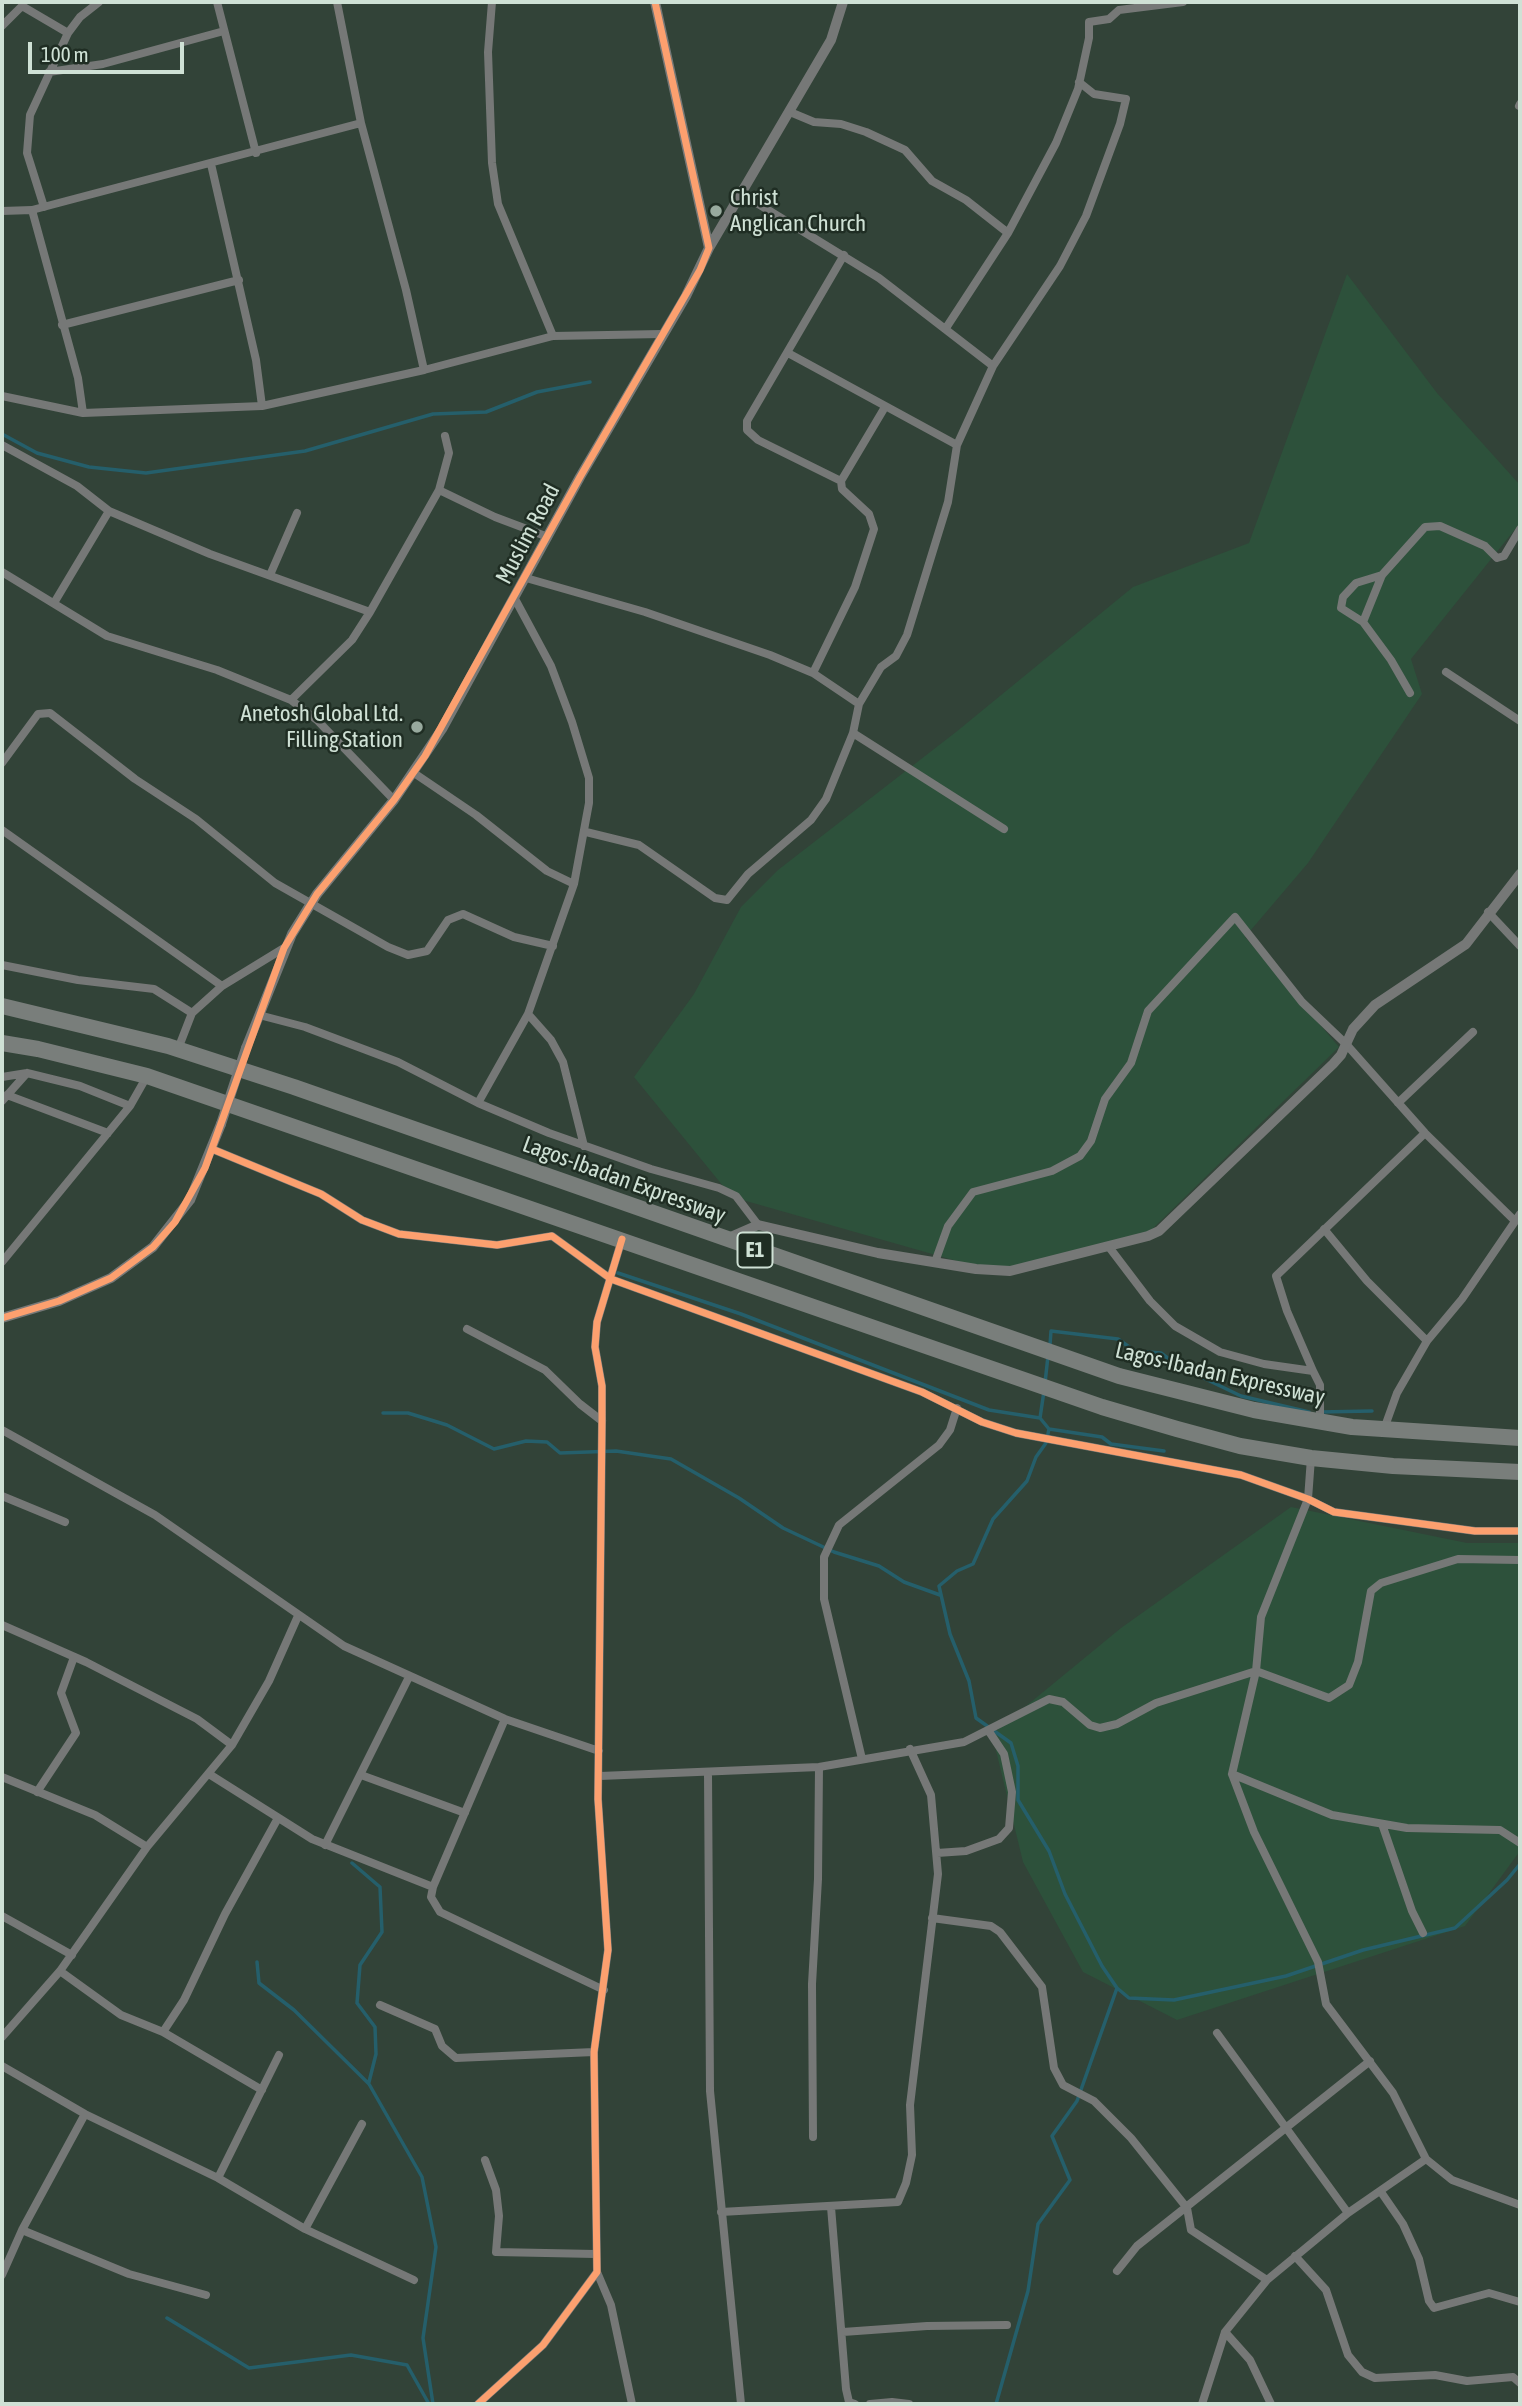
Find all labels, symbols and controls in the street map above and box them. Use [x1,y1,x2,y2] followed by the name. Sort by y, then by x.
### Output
[32,28,187,72] scale bar
[41,42,89,66] text: 100 m
[730,184,866,238] place label: Christ Anglican Church
[708,203,724,219] marker: Christ Anglican Church
[490,479,566,589] street label: Muslim Road
[241,700,403,754] place label: Anetosh Global Ltd. Filling Station
[409,719,425,735] marker: Anetosh Global Ltd. Filling Station
[519,1130,729,1230] street label: Lagos-Ibadan Expressway
[738,1232,772,1268] road number: E1
[1113,1336,1327,1412] street label: Lagos-Ibadan Expressway

